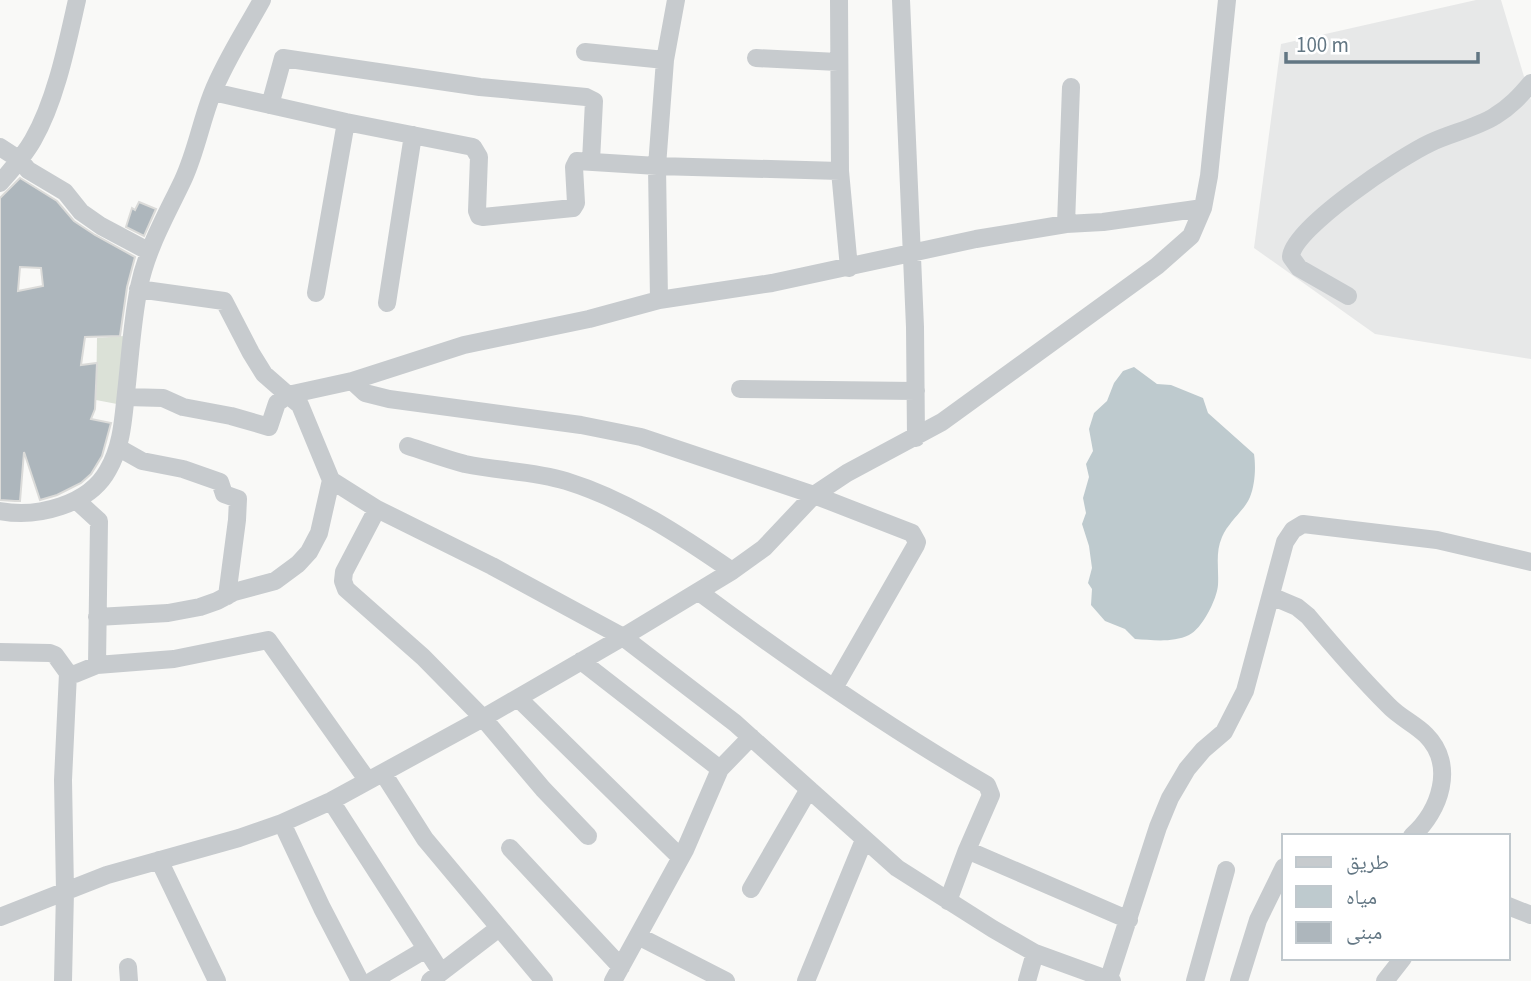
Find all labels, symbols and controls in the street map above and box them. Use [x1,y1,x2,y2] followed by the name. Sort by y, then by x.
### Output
[1286,21,1478,65] scale bar
[1296,30,1349,60] text: 100 m
[1282,834,1510,960] legend
[1346,847,1389,877] text: طريق
[1346,882,1377,912] text: مياه
[1346,917,1382,947] text: مبنى

